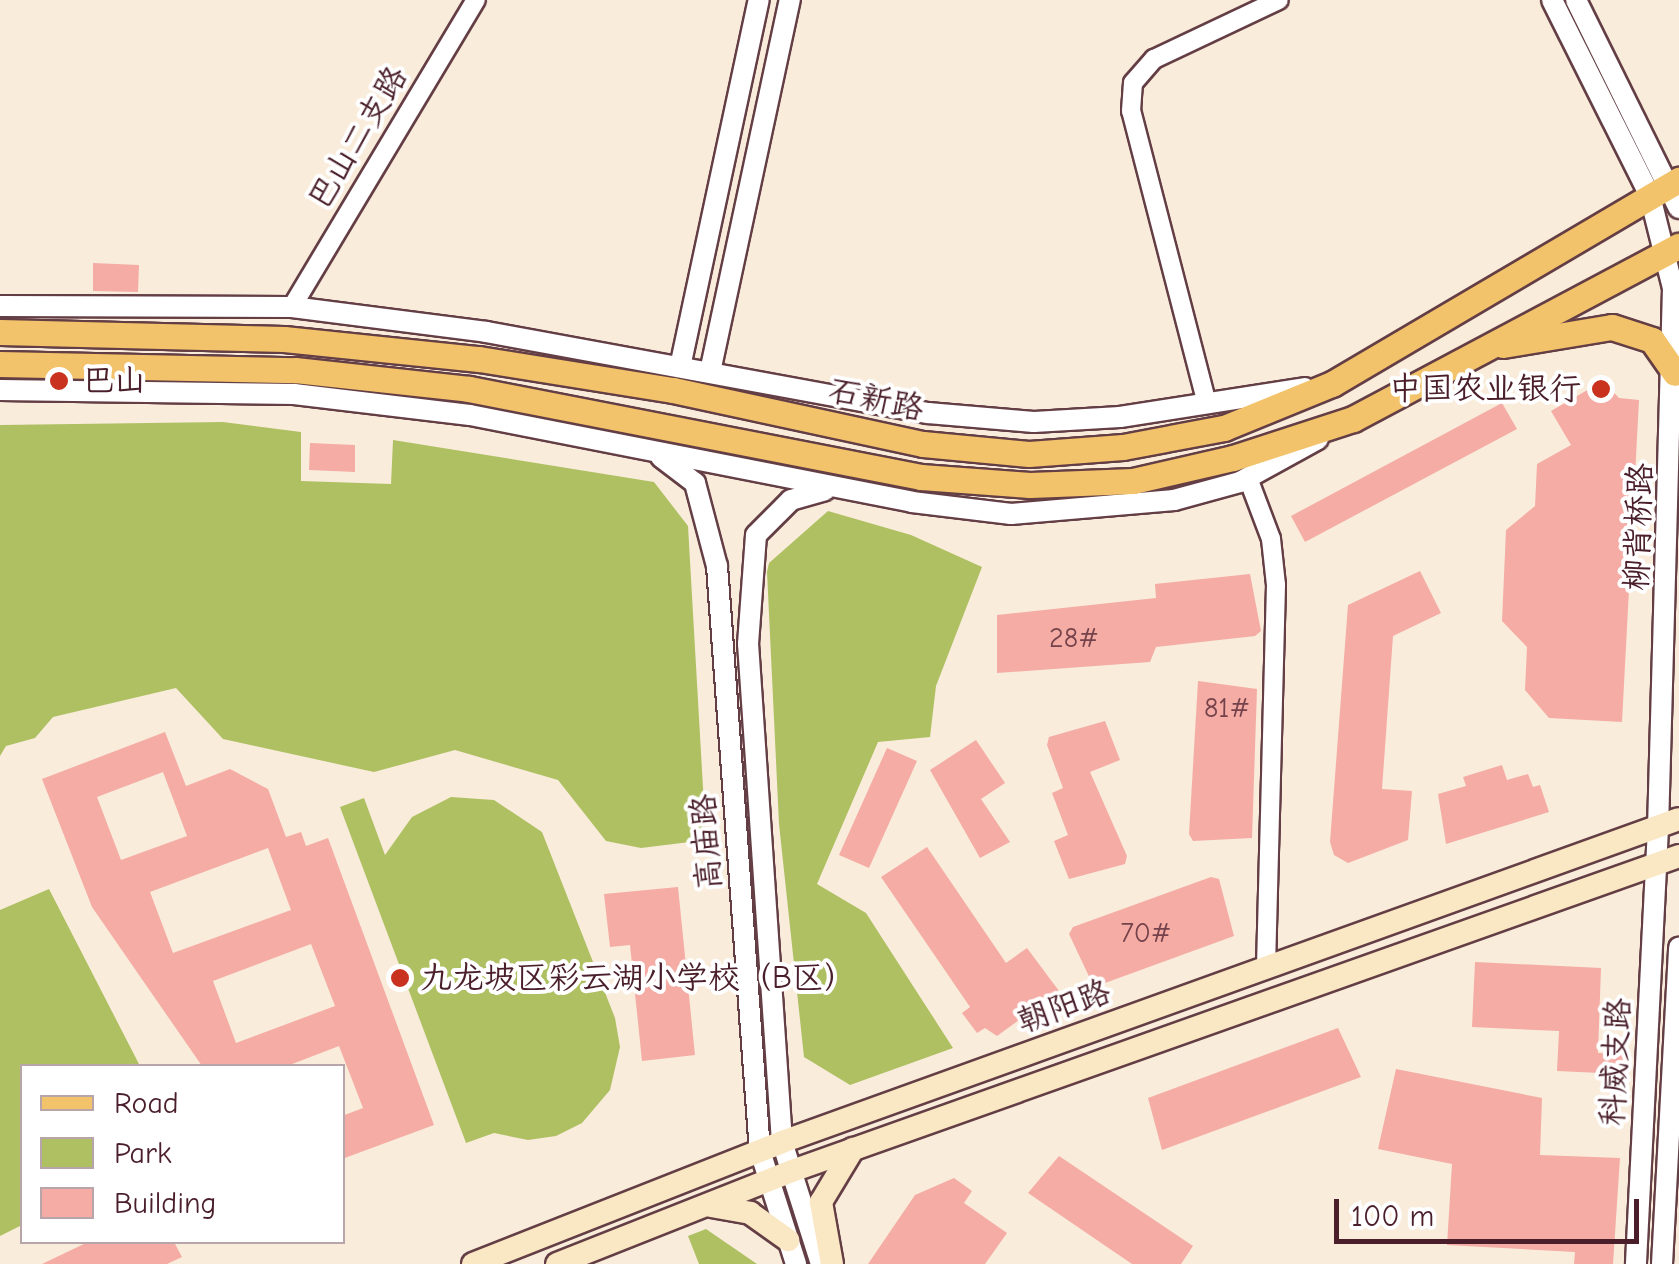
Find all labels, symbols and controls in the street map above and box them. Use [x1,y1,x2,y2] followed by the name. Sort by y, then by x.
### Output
[300,60,416,216] street label: 巴山二支路
[82,362,146,400] place label: 巴山
[46,368,72,394] marker: 巴山
[1389,370,1581,408] place label: 中国农业银行
[825,371,927,429] street label: 石新路
[1590,378,1612,400] marker: 中国农业银行
[1618,462,1660,592] street label: 柳背桥路
[1049,621,1099,655] house number: 28#
[1204,691,1250,725] house number: 81#
[684,793,730,891] street label: 高庙路
[1120,916,1172,950] house number: 70#
[420,959,856,997] place label: 九龙坡区彩云湖小学校（B区）
[389,967,411,989] marker: 九龙坡区彩云湖小学校（B区）
[1012,973,1116,1041] street label: 朝阳路
[1593,997,1639,1127] street label: 科威支路
[20,1064,345,1244] legend
[114,1086,179,1121] text: Road
[114,1136,171,1171] text: Park
[1339,1179,1644,1241] scale bar
[114,1186,217,1221] text: Building
[1351,1199,1434,1234] text: 100 m

